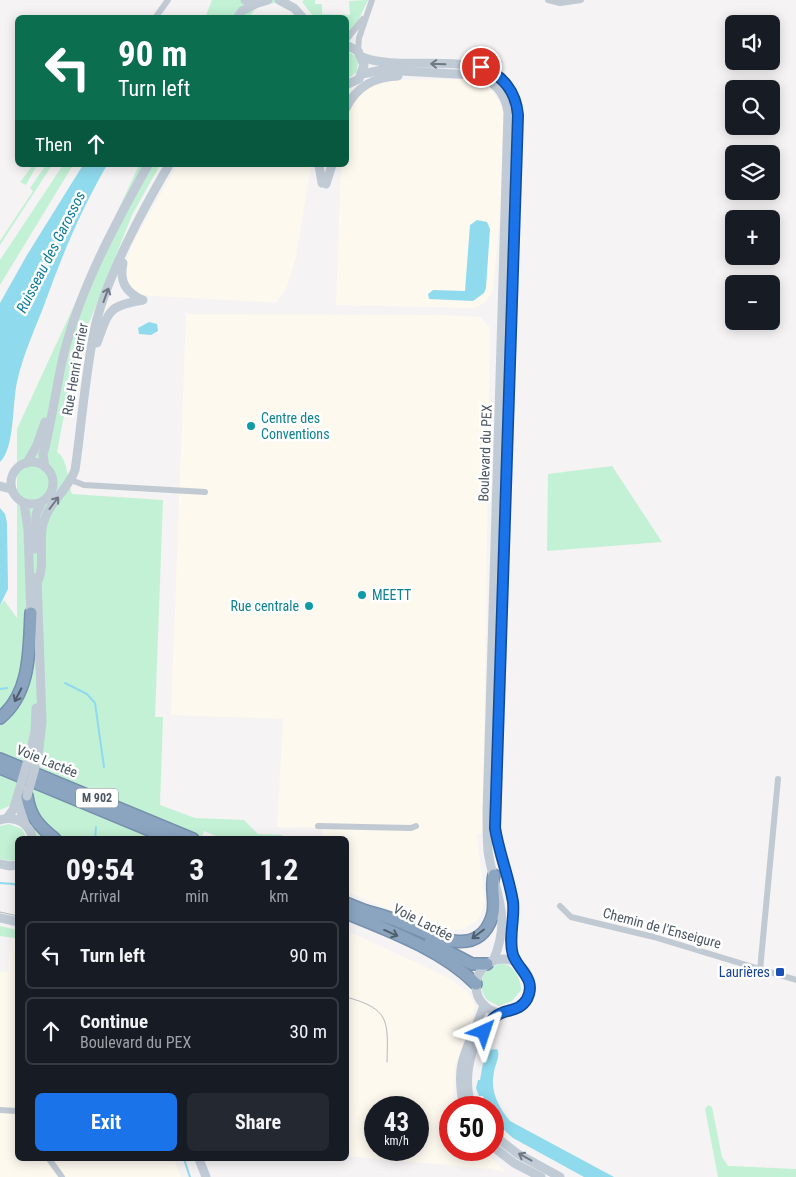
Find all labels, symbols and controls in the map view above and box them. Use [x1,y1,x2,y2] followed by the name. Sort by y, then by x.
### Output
[725,15,780,330] map controls
[725,15,780,70] button: sound
[118,34,187,75] text: 90 m
[35,35,100,100] icon: left
[460,46,502,88] pin
[467,53,495,81] icon: arrive
[430,59,446,69] one-way arrow
[118,76,190,101] text: Turn left
[725,80,780,135] button: search
[82,130,110,158] icon: ahead
[35,133,72,156] text: Then
[725,145,780,200] button: layers
[13,188,90,316] water label: Ruisseau des Garossos
[725,210,780,265] button: +
[725,275,780,330] button: −
[102,288,111,303] one-way arrow
[59,322,91,416] street label: Rue Henri Perrier
[475,404,495,502] street label: Boulevard du PEX
[261,410,330,442] place label: Centre des Conventions
[245,420,257,432] marker: Centre des Conventions
[49,496,59,510] one-way arrow
[372,587,411,603] place label: MEETT
[356,589,368,601] marker: MEETT
[231,598,299,614] place label: Rue centrale
[303,600,315,612] marker: Rue centrale
[13,687,22,702] one-way arrow
[14,741,80,781] street label: Voie Lactée
[76,788,118,808] road number: M 902
[66,852,135,887] text: 09:54
[189,852,204,887] text: 3
[259,852,298,887] text: 1.2
[80,887,120,906] text: Arrival
[185,887,209,906] text: min
[269,887,288,906] text: km
[391,900,456,944] street label: Voie Lactée
[601,905,723,952] street label: Chemin de l'Enseigure
[383,928,398,938] one-way arrow
[472,929,485,940] one-way arrow
[37,941,65,969] icon: left
[80,944,145,967] text: Turn left
[290,944,327,967] text: 90 m
[719,964,770,980] place label: Laurières
[774,966,786,978] marker: Laurières
[457,1005,509,1057] position arrow
[80,1010,148,1033] text: Continue
[37,1017,65,1045] icon: ahead
[290,1020,327,1043] text: 30 m
[80,1033,191,1052] text: Boulevard du PEX
[35,1093,177,1151] button: Exit
[187,1093,329,1151] button: Share
[439,1096,504,1161] speed limit sign: 50
[384,1108,409,1137] text: 43
[384,1134,409,1148] text: km/h
[518,1152,533,1162] one-way arrow

